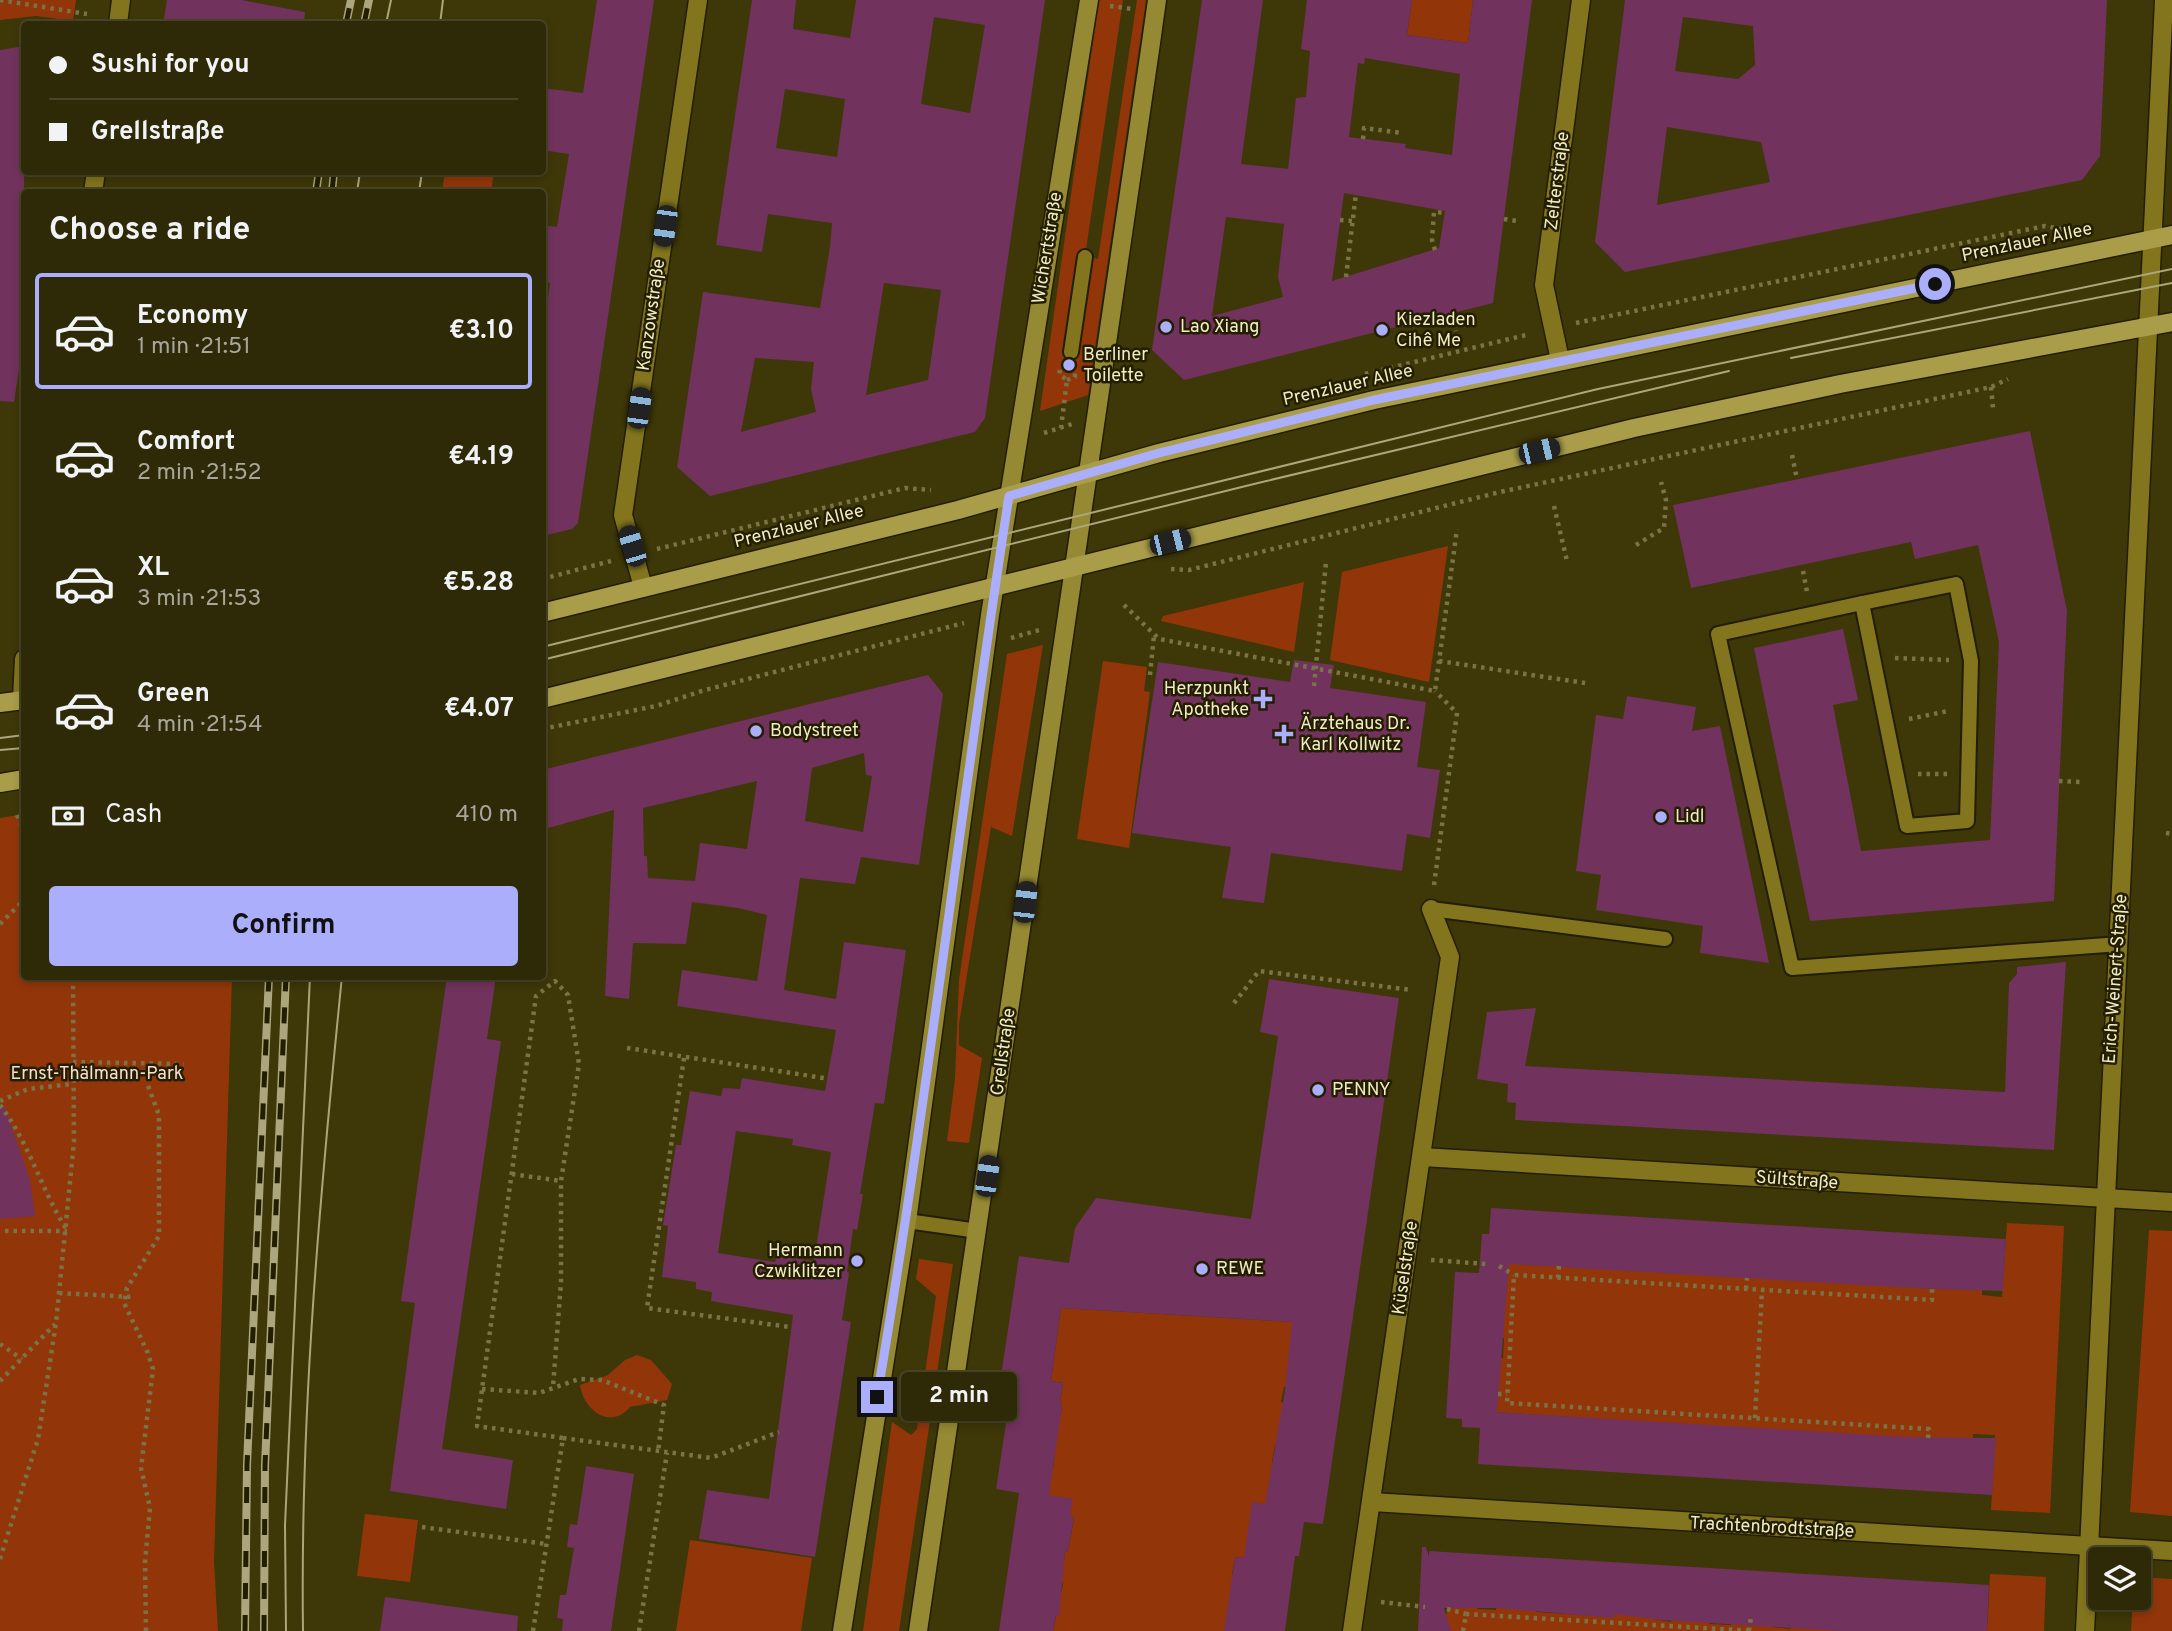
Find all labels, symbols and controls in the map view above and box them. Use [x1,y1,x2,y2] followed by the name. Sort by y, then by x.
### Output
[91,49,250,82] text: Sushi for you
[91,116,224,149] text: Grellstraße
[1541,130,1575,232] street label: Zelterstraße
[1028,190,1068,306] street label: Wichertstraße
[652,204,679,248] car
[49,211,250,251] text: Choose a ride
[1960,218,2094,268] street label: Prenzlauer Allee
[633,257,671,373] street label: Kanzowstraße
[1919,268,1951,300] route start
[53,300,116,363] icon: car
[137,300,248,333] text: Economy
[1396,309,1476,353] place label: Kiezladen Cihê Me
[449,315,514,348] text: €3.10
[1180,316,1259,339] place label: Lao Xiang
[1158,319,1174,335] marker: Lao Xiang
[1374,322,1390,338] marker: Kiezladen Cihê Me
[137,333,251,362] text: 1 min · 21:51
[1083,344,1148,388] place label: Berliner Toilette
[1061,357,1077,373] marker: Berliner Toilette
[1281,360,1415,412] street label: Prenzlauer Allee
[626,386,653,430] car
[53,426,116,489] icon: car
[137,426,235,459] text: Comfort
[1517,436,1562,466] car
[448,441,514,474] text: €4.19
[137,459,262,488] text: 2 min · 21:52
[732,500,866,554] street label: Prenzlauer Allee
[616,523,649,569] car
[1148,527,1193,557] car
[53,552,116,615] icon: car
[137,552,169,585] text: XL
[443,567,514,600] text: €5.28
[137,585,261,614] text: 3 min · 21:53
[53,678,116,741] icon: car
[137,678,210,711] text: Green
[1164,678,1249,722] place label: Herzpunkt Apotheke
[1255,691,1271,707] marker: Herzpunkt Apotheke
[444,693,514,726] text: €4.07
[137,711,263,740] text: 4 min · 21:54
[1300,711,1410,757] place label: Ärztehaus Dr. Karl Kollwitz
[770,720,859,743] place label: Bodystreet
[748,723,764,739] marker: Bodystreet
[1274,724,1294,744] marker: Ärztehaus Dr. Karl Kollwitz
[49,797,87,835] icon: cash
[105,799,162,832] text: Cash
[455,801,518,830] text: 410 m
[1675,806,1704,829] place label: Lidl
[1653,809,1669,825] marker: Lidl
[1013,880,1038,924] car
[49,886,518,966] button: Confirm
[2099,893,2133,1065] street label: Erich-Weinert-Straße
[986,1007,1022,1097] street label: Grellstraße
[11,1063,183,1086] park label: Ernst-Thälmann-Park
[1332,1079,1391,1102] place label: PENNY
[1310,1082,1326,1098] marker: PENNY
[974,1154,1001,1198] car
[1755,1167,1839,1195] street label: Sültstraße
[1388,1220,1424,1316] street label: Küselstraße
[754,1240,843,1284] place label: Hermann Czwiklitzer
[849,1253,865,1269] marker: Hermann Czwiklitzer
[1216,1258,1264,1281] place label: REWE
[1194,1261,1210,1277] marker: REWE
[902,1372,1017,1422] callout: 2 min
[861,1381,893,1413] route end
[929,1382,989,1411] text: 2 min
[1689,1512,1855,1544] street label: Trachtenbrodtstraße
[2088,1547,2151,1610] map controls
[2088,1547,2151,1610] button: layers

